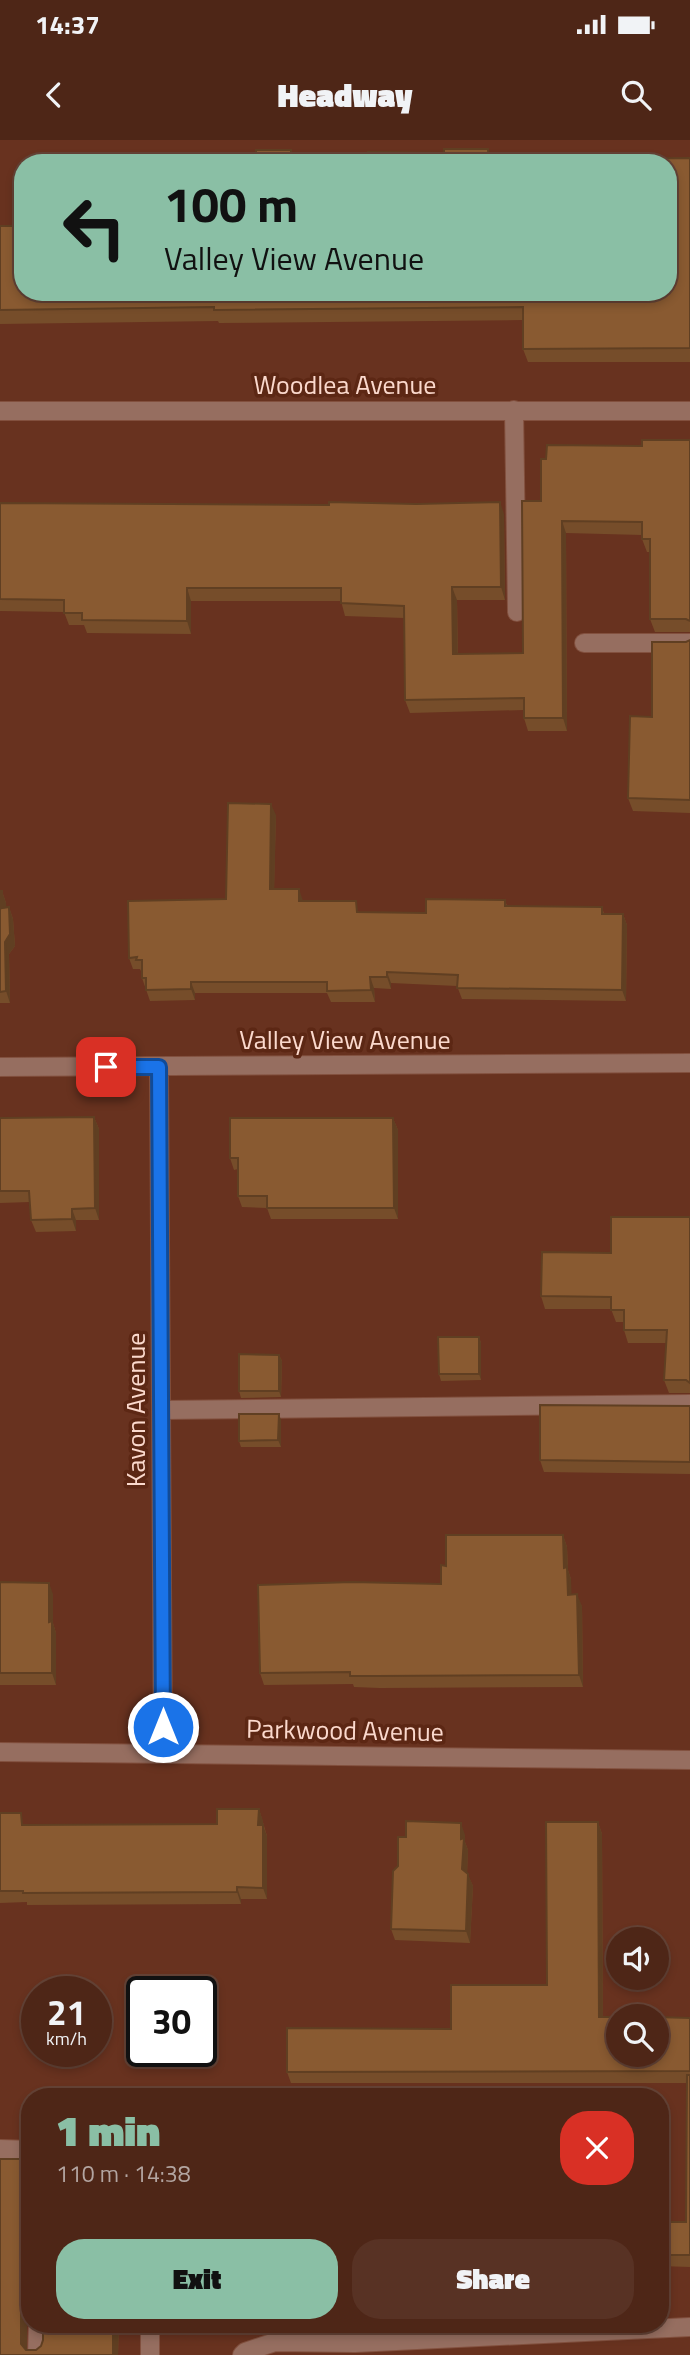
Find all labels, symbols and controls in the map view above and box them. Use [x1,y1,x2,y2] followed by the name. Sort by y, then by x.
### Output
[35,5,100,44] text: 14:37
[278,71,412,119] text: Headway
[35,76,73,114] icon: back
[617,76,655,114] icon: search
[164,166,298,241] text: 100 m
[49,182,140,273] icon: left
[164,234,424,282] text: Valley View Avenue
[254,365,436,404] street label: Woodlea Avenue
[239,1020,451,1059] street label: Valley View Avenue
[76,1037,136,1097] pin
[87,1048,125,1086] icon: arrive
[116,1333,155,1487] street label: Kavon Avenue
[126,1690,200,1764] position arrow
[246,1709,444,1751] street label: Parkwood Avenue
[606,1927,669,2067] map controls
[606,1927,669,1990] button: sound
[126,1976,217,2067] speed limit sign: 30
[47,1985,86,2039] text: 21
[606,2004,669,2067] button: search
[46,2025,87,2052] text: km/h
[56,2098,160,2162] text: 1 min
[560,2111,634,2185] button: close
[56,2156,191,2191] text: 110 m · 14:38
[56,2239,338,2319] button: Exit
[352,2239,634,2319] button: Share

